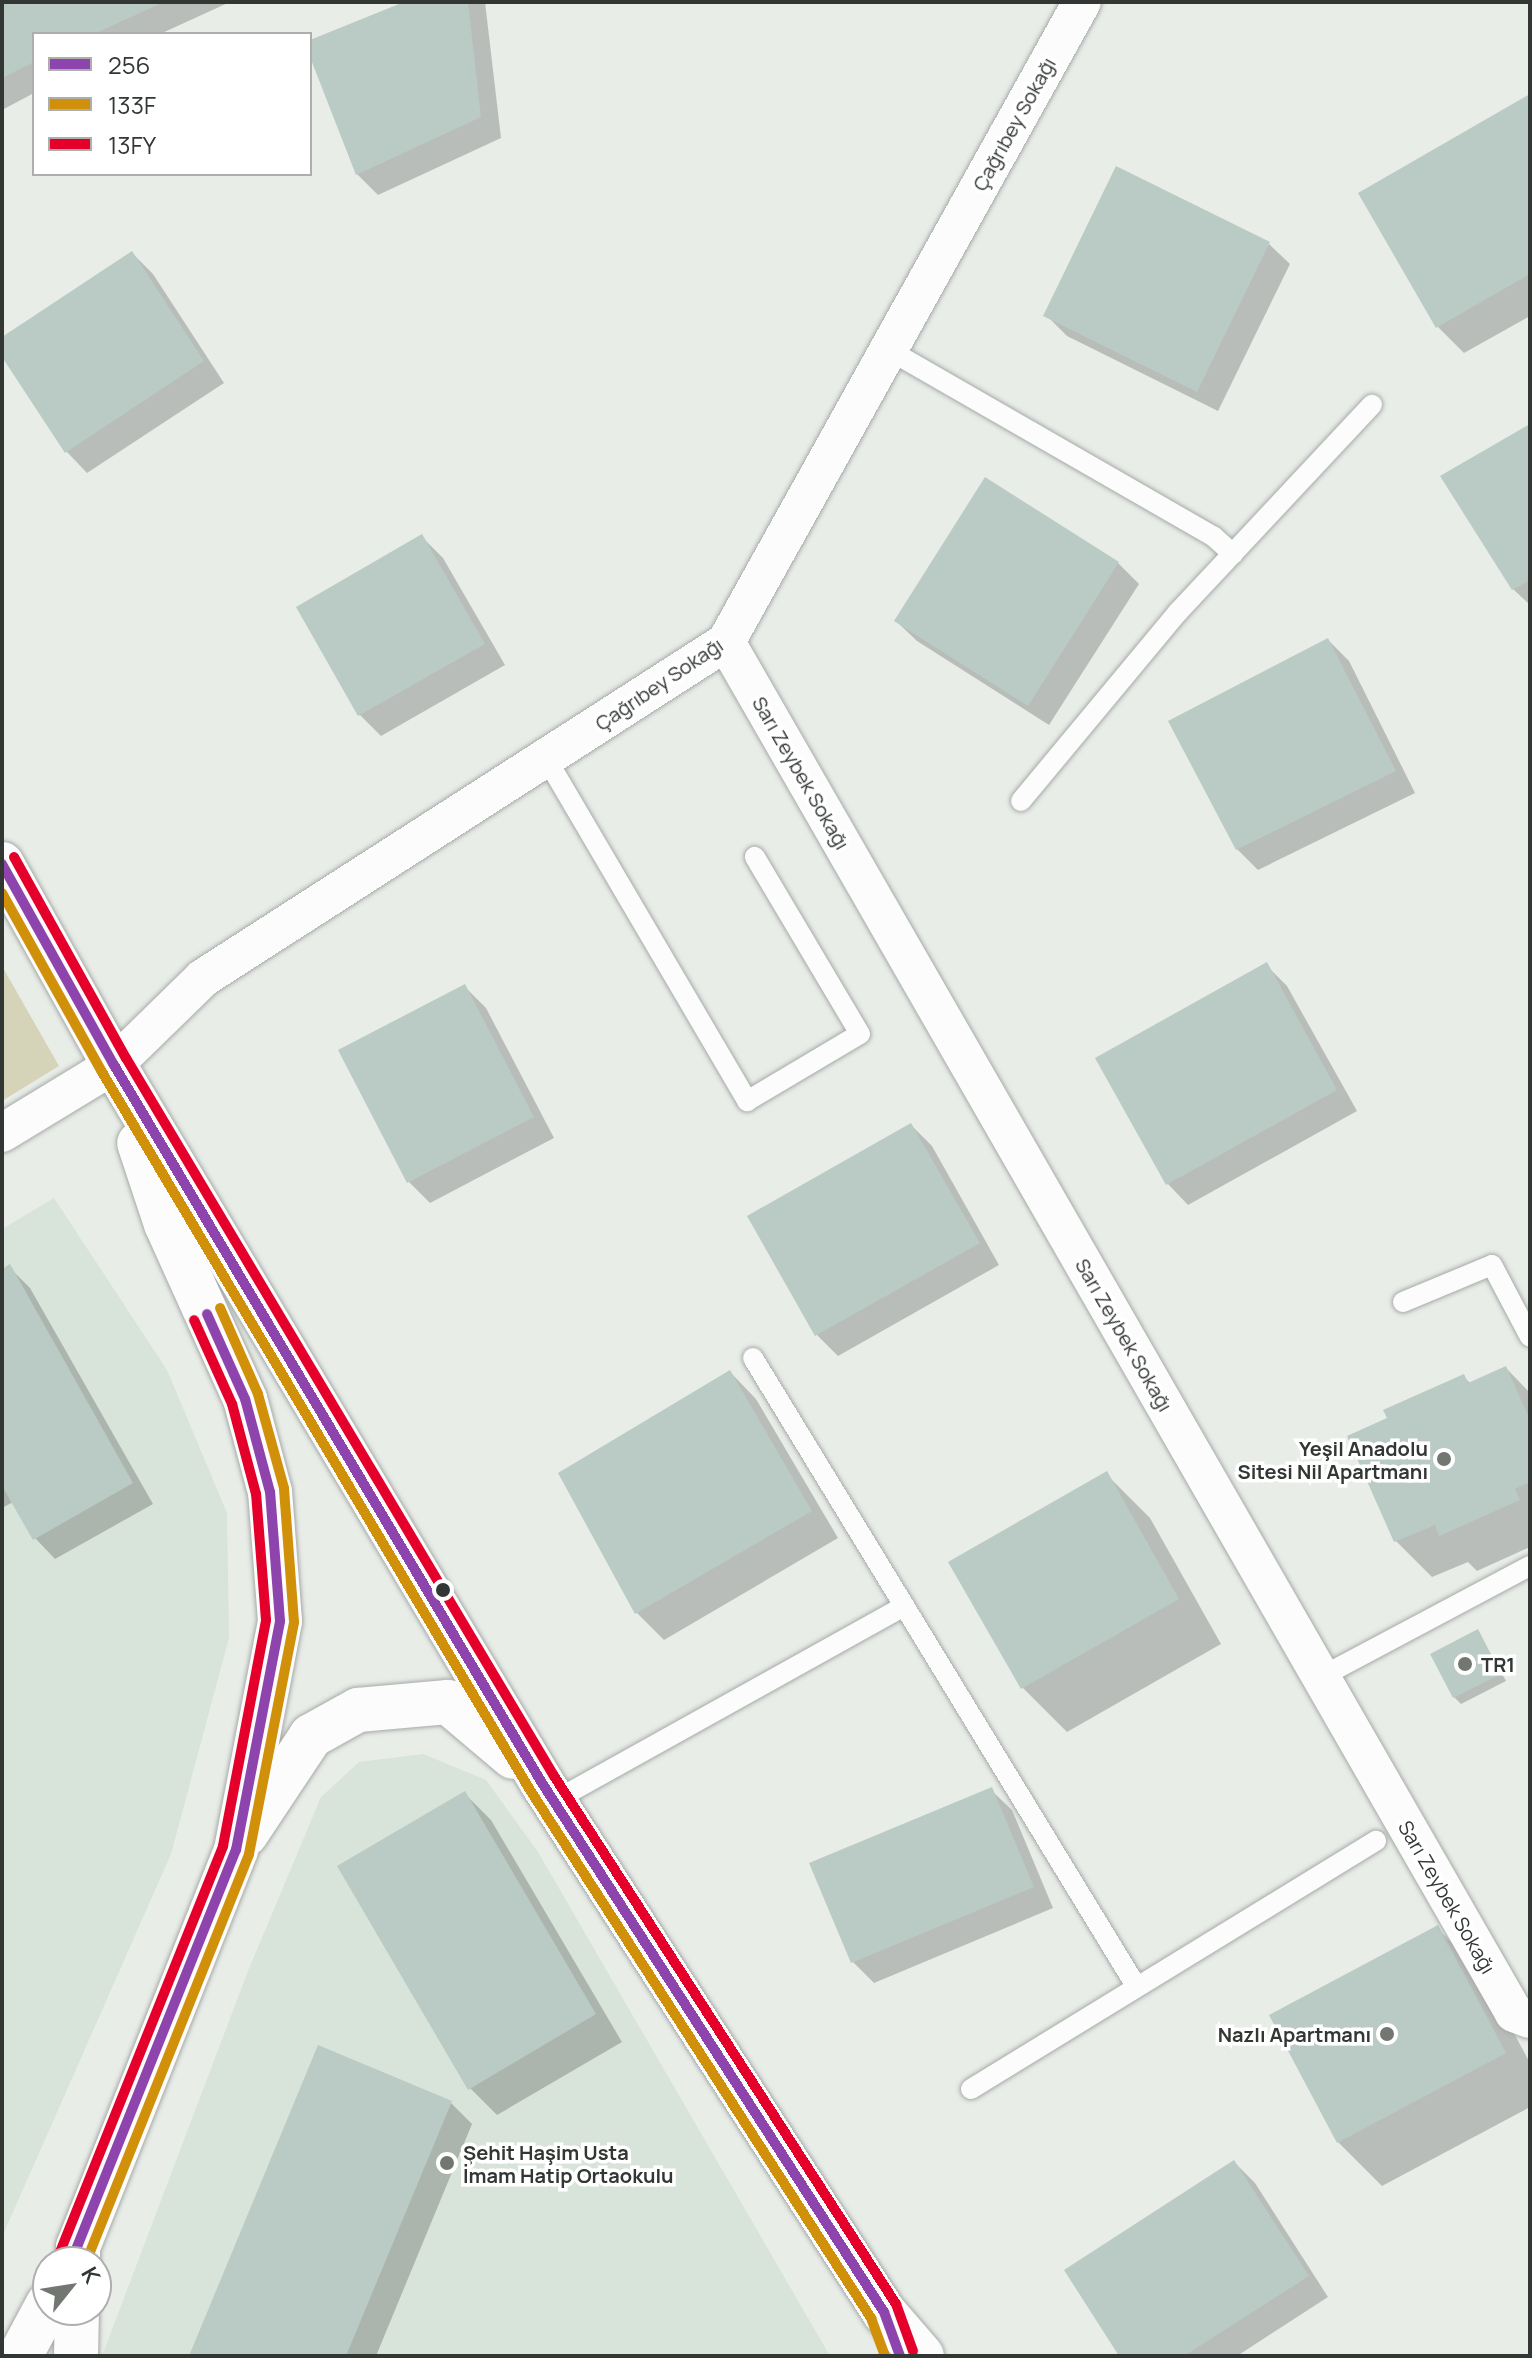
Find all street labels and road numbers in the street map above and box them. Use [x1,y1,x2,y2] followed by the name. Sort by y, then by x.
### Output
[967,53,1061,195] street label: Çağrıbey Sokağı
[591,632,727,736] street label: Çağrıbey Sokağı
[747,692,855,854] street label: Sarı Zeybek Sokağı
[1070,1254,1178,1416] street label: Sarı Zeybek Sokağı
[1393,1816,1501,1978] street label: Sarı Zeybek Sokağı

